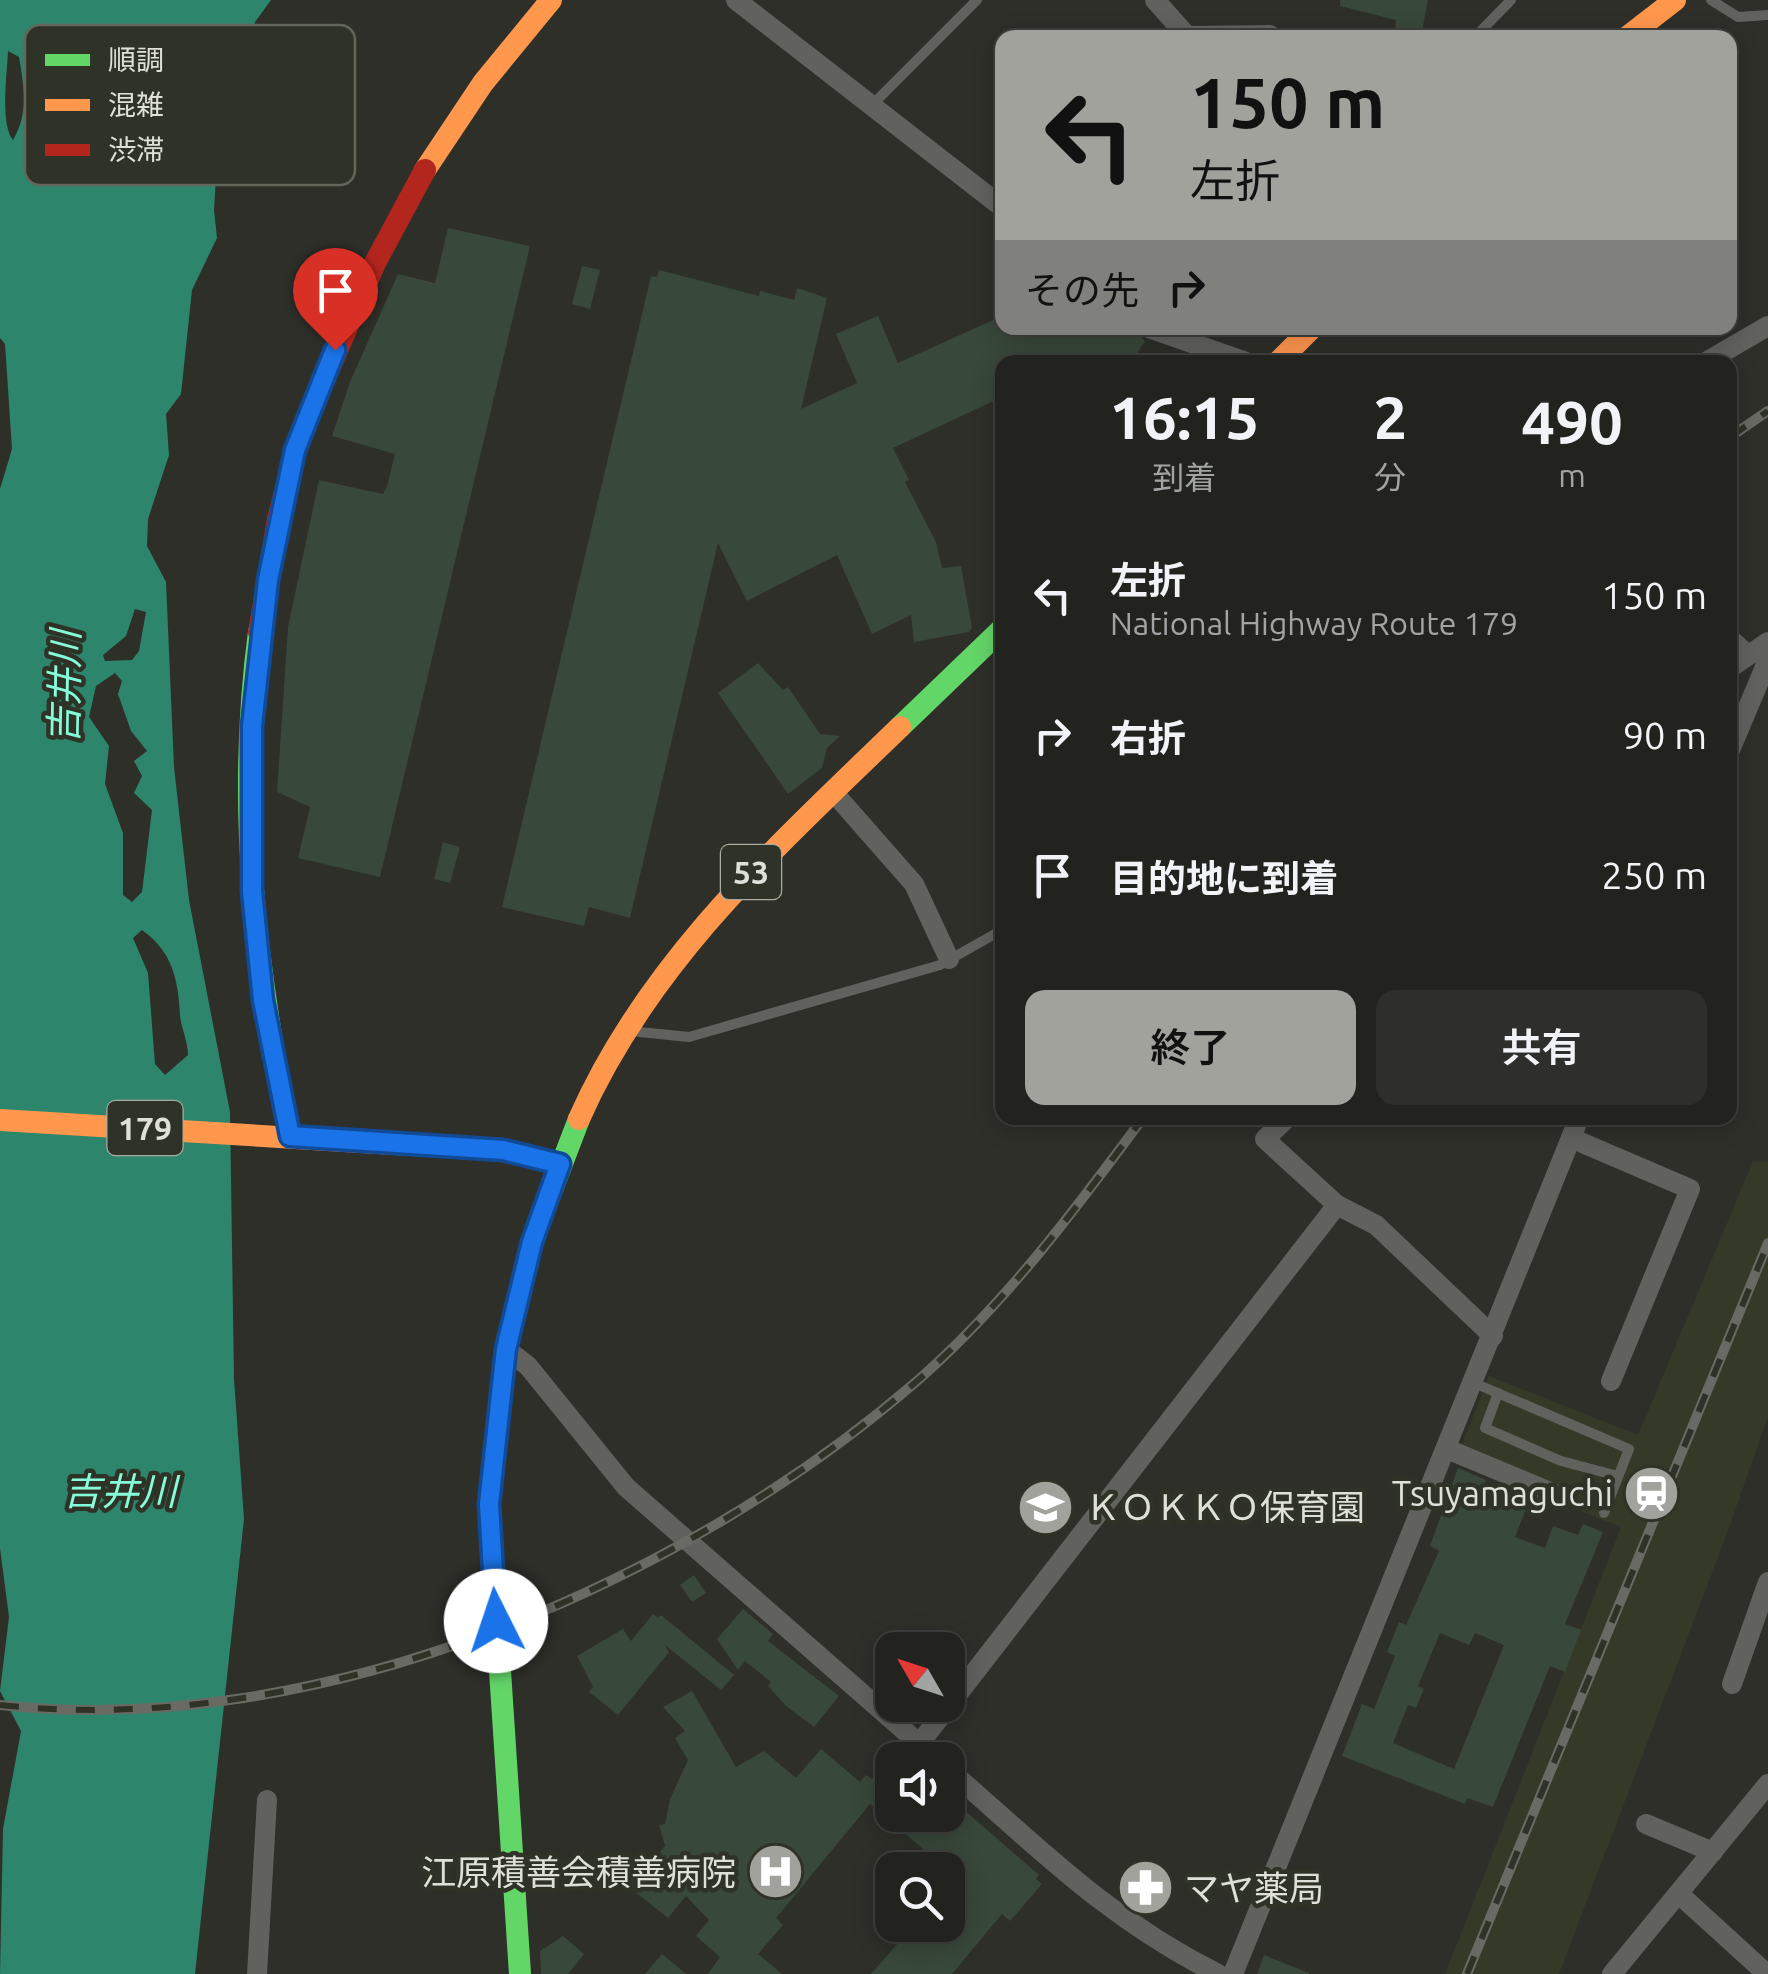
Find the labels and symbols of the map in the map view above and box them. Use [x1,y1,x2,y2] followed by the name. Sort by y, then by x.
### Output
[25,25,355,185] legend
[108,44,164,75] text: 順調
[108,89,164,120] text: 混雑
[108,134,164,165] text: 渋滞
[293,248,378,351] pin
[42,626,86,744] water label: 吉井川
[721,845,781,899] road number: 53
[108,1101,182,1155] road number: 179
[1622,1463,1682,1523] station icon: Tsuyamaguchi
[63,1470,181,1512] water label: 吉井川
[1392,1473,1613,1513] place label: Tsuyamaguchi
[1016,1477,1076,1537] school or university icon: ＫＯＫＫＯ保育園
[1085,1487,1365,1527] place label: ＫＯＫＫＯ保育園
[444,1569,548,1673] position arrow
[875,1632,965,1722] north arrow
[745,1842,805,1902] hospital icon: 江原積善会積善病院
[421,1852,736,1892] place label: 江原積善会積善病院
[1115,1858,1175,1918] pharmacy icon: マヤ薬局
[1184,1868,1324,1908] place label: マヤ薬局

